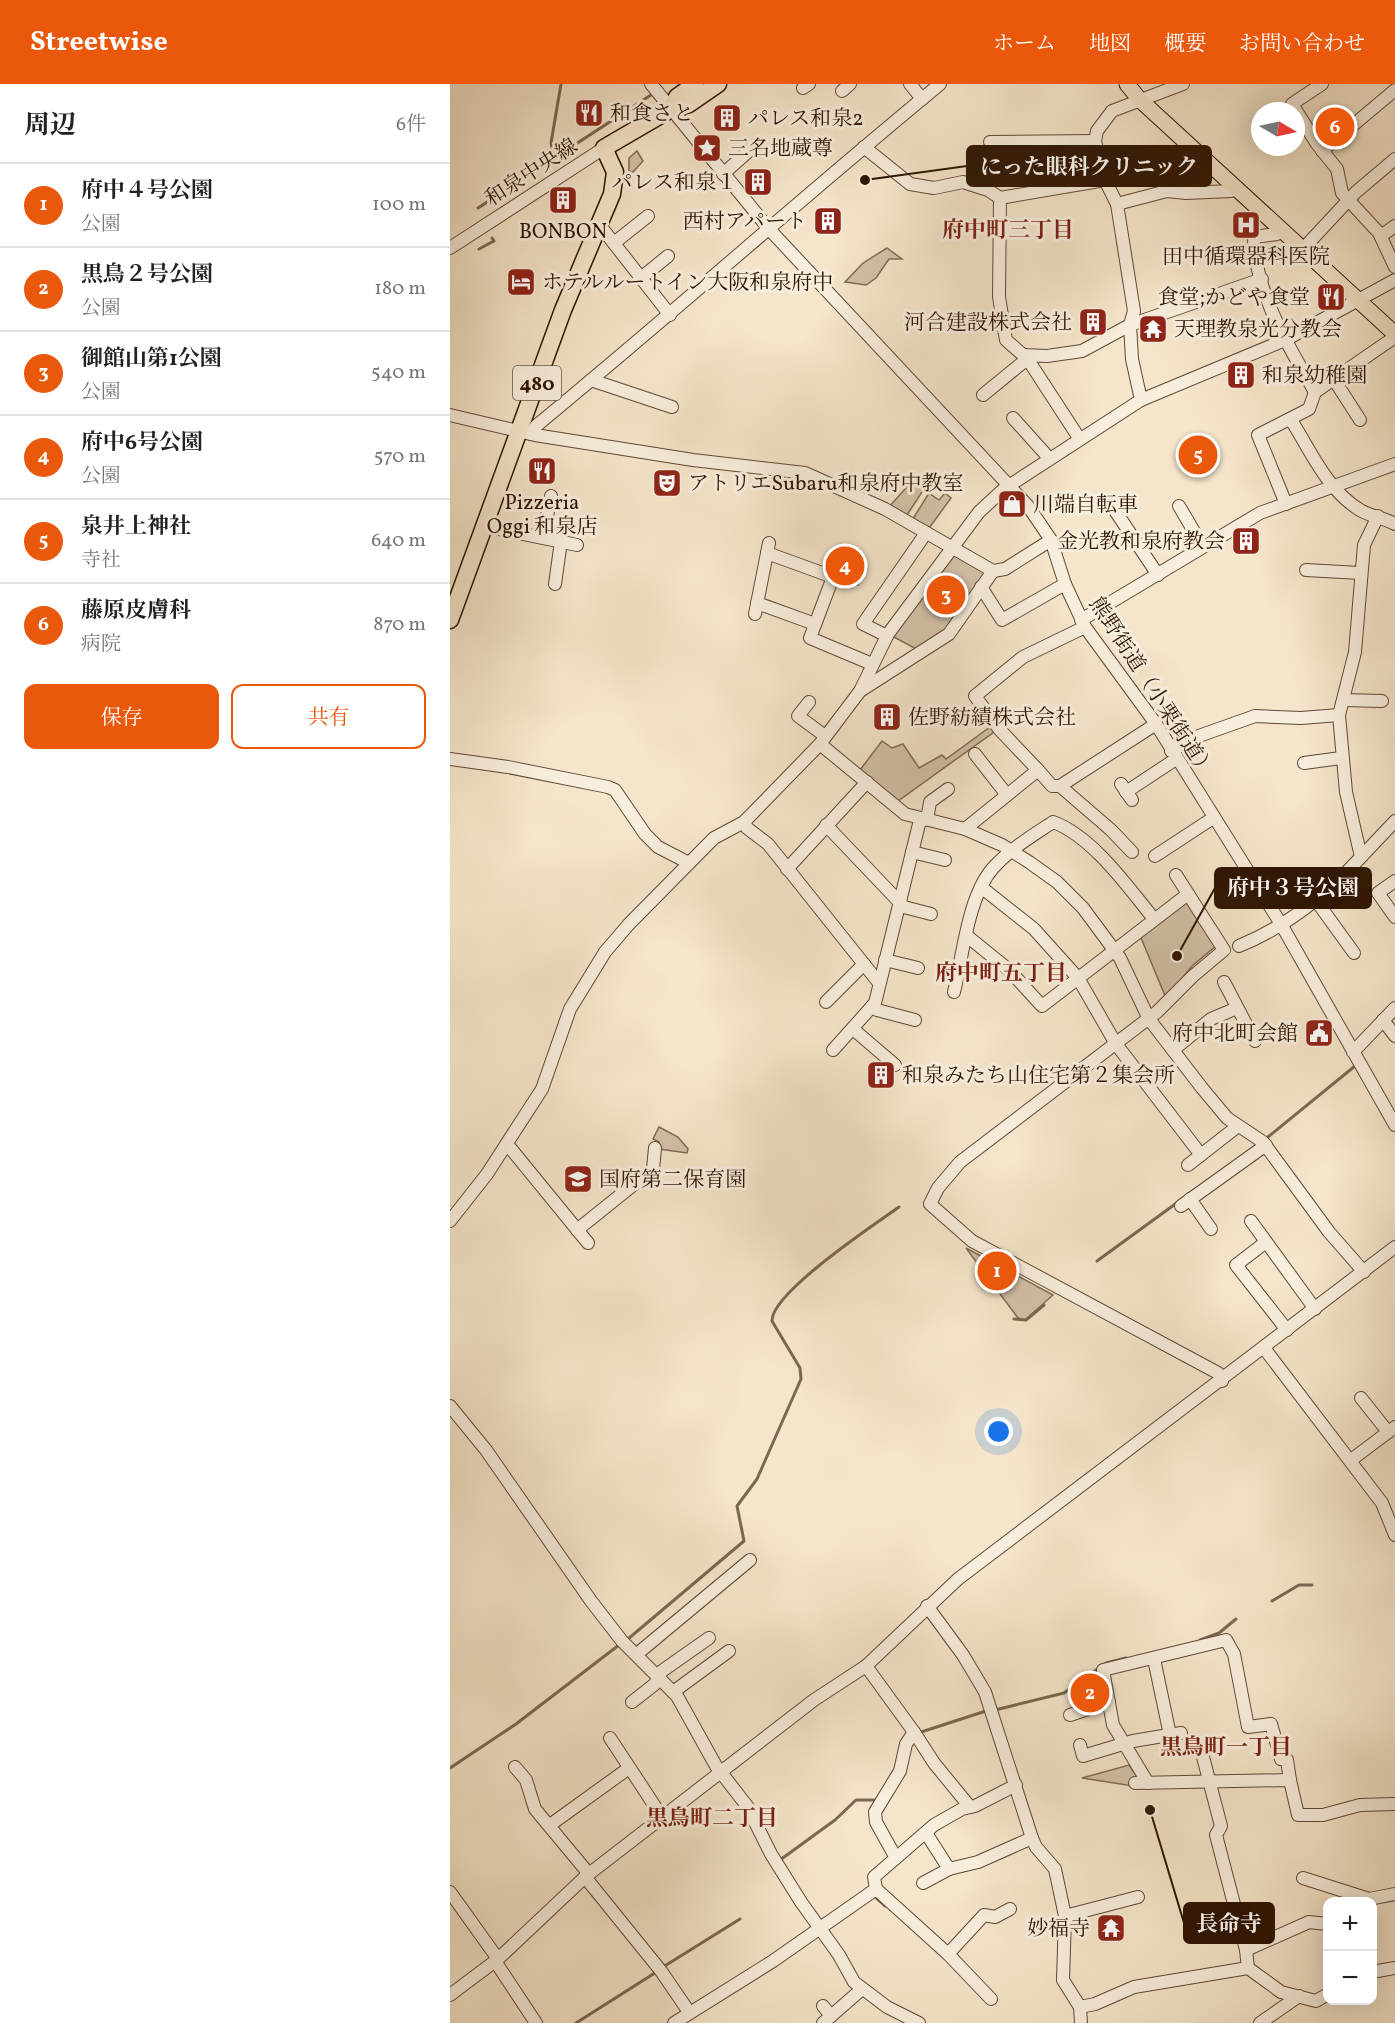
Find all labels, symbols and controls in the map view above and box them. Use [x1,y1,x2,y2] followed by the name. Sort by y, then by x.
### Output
[30,23,168,62] text: Streetwise
[993,30,1056,59] text: ホーム
[1089,30,1131,59] text: 地図
[1164,30,1206,59] text: 概要
[1239,30,1365,59] text: お問い合わせ
[573,97,605,129] restaurant icon: 和食さと
[610,100,694,129] place label: 和食さと
[711,102,743,134] building icon: パレス和泉2
[1251,102,1305,156] north arrow
[1316,104,1354,150] pin: 6
[748,105,864,134] place label: パレス和泉2
[24,108,76,144] text: 周辺
[396,111,426,139] text: 6件
[691,132,723,164] place icon: 三名地蔵尊
[480,133,584,214] street label: 和泉中央線
[728,135,833,164] place label: 三名地蔵尊
[967,146,1211,186] callout: にった眼科クリニック
[980,153,1198,184] text: にった眼科クリニック
[742,166,774,198] building icon: パレス和泉１
[612,169,737,198] place label: パレス和泉１
[81,176,213,207] text: 府中４号公園
[547,184,579,216] building icon: BONBON
[39,191,48,219] text: 1
[372,191,426,219] text: 100 m
[812,205,844,237] building icon: 西村アパート
[683,208,807,237] place label: 西村アパート
[1230,209,1262,241] hospital icon: 田中循環器科医院
[81,211,121,239] text: 公園
[942,216,1074,247] district label: 府中町三丁目
[519,218,607,247] place label: BONBON
[1162,243,1330,272] place label: 田中循環器科医院
[81,260,213,291] text: 黒鳥２号公園
[505,266,537,298] hotel icon: ホテルルートイン大阪和泉府中
[542,269,833,298] place label: ホテルルートイン大阪和泉府中
[38,275,49,303] text: 2
[374,275,426,303] text: 180 m
[1315,281,1347,313] restaurant icon: 食堂;かどや食堂
[1158,284,1310,313] place label: 食堂;かどや食堂
[81,295,121,323] text: 公園
[1077,306,1109,338] building icon: 河合建設株式会社
[904,309,1072,338] place label: 河合建設株式会社
[1137,313,1169,345] temple icon: 天理教泉光分教会
[1174,316,1342,345] place label: 天理教泉光分教会
[81,344,222,375] text: 御館山第1公園
[38,359,49,387] text: 3
[371,359,426,387] text: 540 m
[1225,359,1257,391] building icon: 和泉幼稚園
[1262,362,1367,391] place label: 和泉幼稚園
[513,366,561,400] road number: 480
[81,379,121,407] text: 公園
[81,428,203,459] text: 府中6号公園
[1178,432,1218,478] pin: 5
[37,443,50,471] text: 4
[374,443,426,471] text: 570 m
[526,455,558,487] restaurant icon: Pizzeria Oggi 和泉店
[81,463,121,491] text: 公園
[651,467,683,499] theatre icon: アトリエSubaru和泉府中教室
[688,470,964,499] place label: アトリエSubaru和泉府中教室
[996,488,1028,520] shop icon: 川端自転車
[487,489,597,542] place label: Pizzeria Oggi 和泉店
[1033,491,1138,520] place label: 川端自転車
[81,512,191,543] text: 泉井上神社
[1230,525,1262,557] building icon: 金光教和泉府教会
[39,527,48,555] text: 5
[371,527,426,555] text: 640 m
[1057,528,1225,557] place label: 金光教和泉府教会
[826,544,864,588] pin: 4
[81,547,121,575] text: 寺社
[926,572,966,618] pin: 3
[1081,592,1220,784] street label: 熊野街道（小栗街道）
[81,596,191,627] text: 藤原皮膚科
[38,611,49,639] text: 6
[373,611,426,639] text: 870 m
[81,631,121,659] text: 病院
[24,684,219,749] button: 保存
[231,684,426,749] button: 共有
[871,701,903,733] building icon: 佐野紡績株式会社
[908,704,1076,733] place label: 佐野紡績株式会社
[1215,868,1371,908] callout: 府中３号公園
[1227,874,1359,905] text: 府中３号公園
[935,959,1067,990] district label: 府中町五丁目
[1303,1017,1335,1049] public building icon: 府中北町会館
[1172,1020,1298,1049] place label: 府中北町会館
[865,1059,897,1091] building icon: 和泉みたち山住宅第２集会所
[902,1062,1175,1091] place label: 和泉みたち山住宅第２集会所
[562,1163,594,1195] school or university icon: 国府第二保育園
[599,1166,746,1195] place label: 国府第二保育園
[978,1248,1016,1294] pin: 1
[984,1417,1013,1446] your location
[1070,1670,1110,1716] pin: 2
[1160,1733,1292,1764] district label: 黒鳥町一丁目
[646,1804,778,1835] district label: 黒鳥町二丁目
[1323,1897,1377,2005] map controls
[1323,1897,1377,1951] button: +
[1184,1903,1274,1943] callout: 長命寺
[1196,1910,1262,1941] text: 長命寺
[1095,1912,1127,1944] temple icon: 妙福寺
[1027,1915,1090,1944] place label: 妙福寺
[1323,1951,1377,2005] button: −

